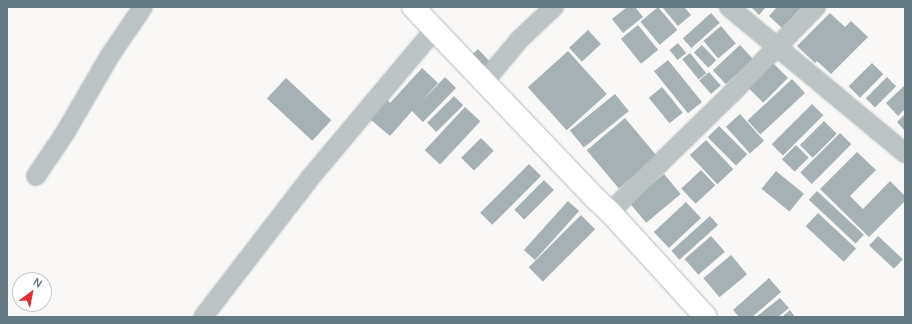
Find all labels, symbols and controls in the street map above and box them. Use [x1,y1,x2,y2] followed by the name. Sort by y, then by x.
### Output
[12,272,52,312] north arrow
[31,274,45,291] text: N

